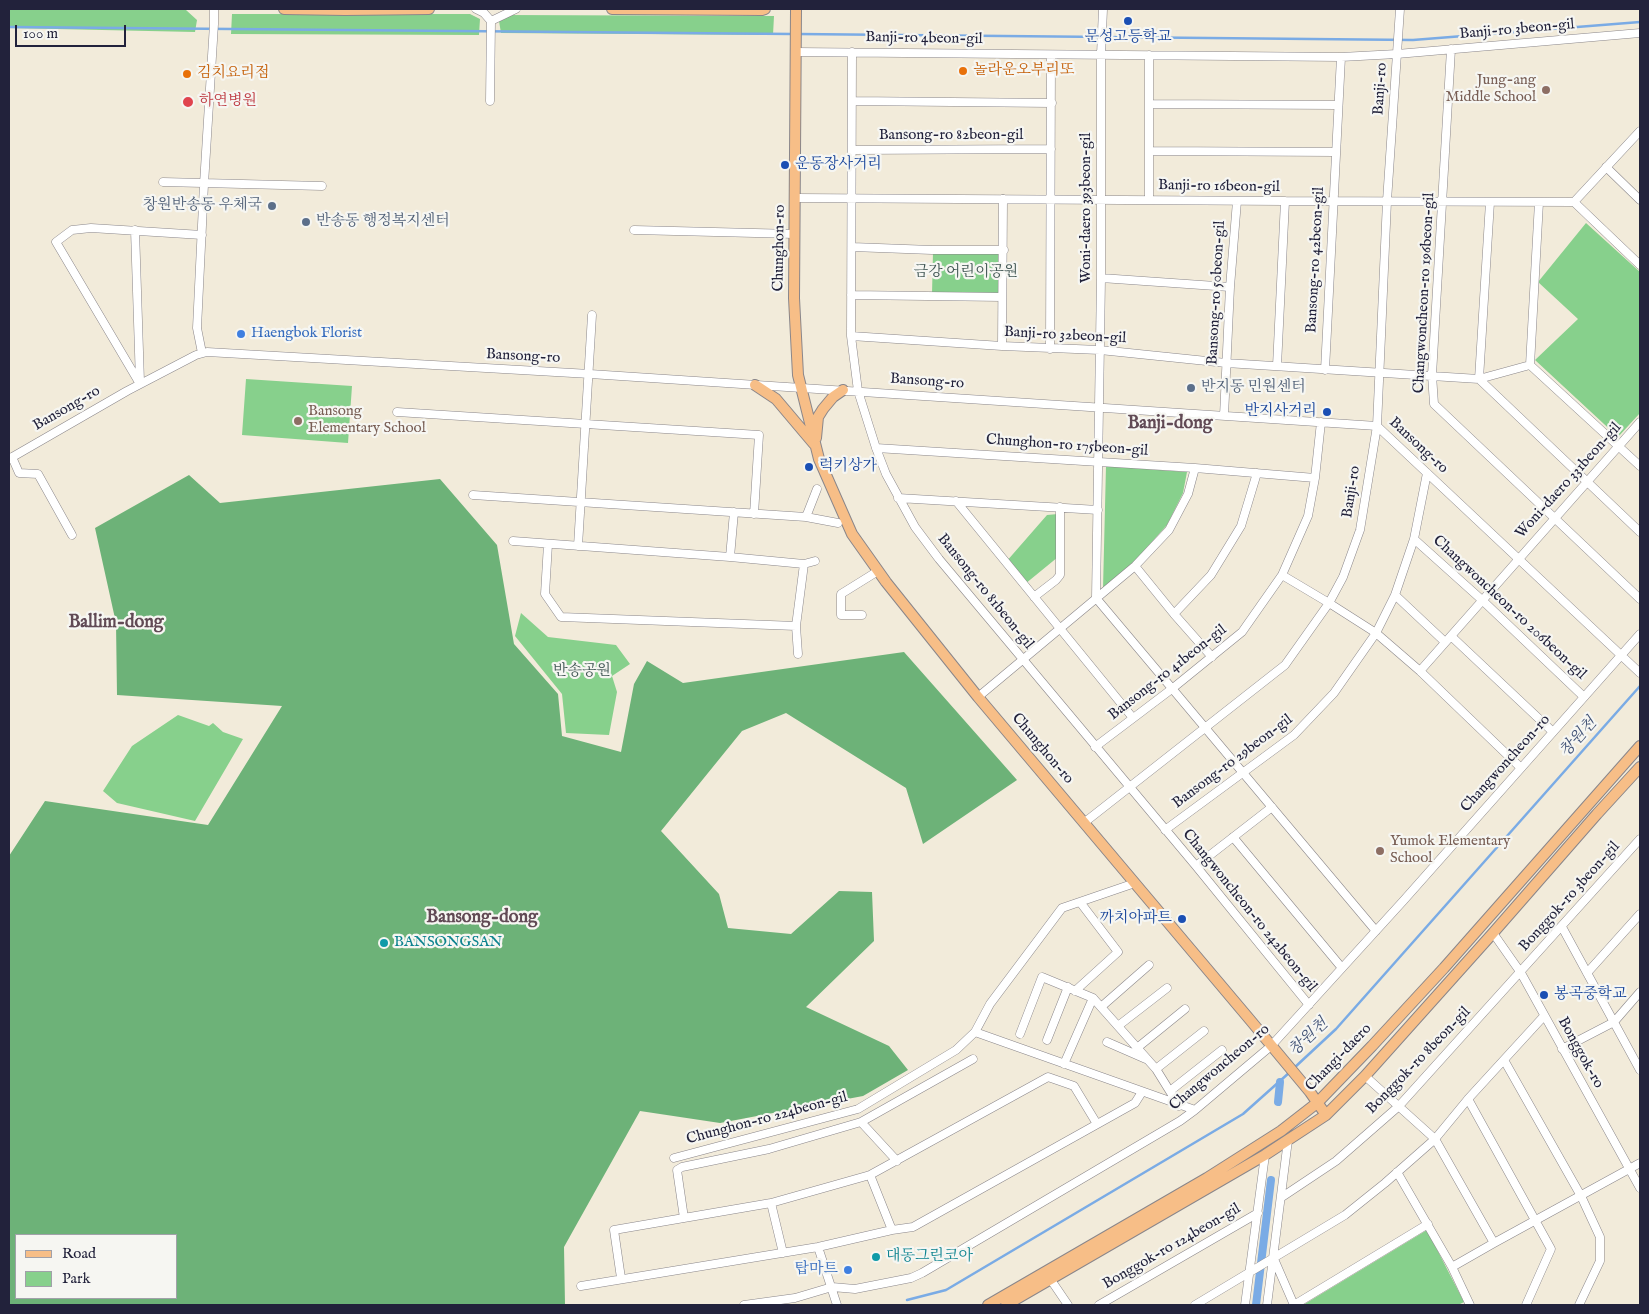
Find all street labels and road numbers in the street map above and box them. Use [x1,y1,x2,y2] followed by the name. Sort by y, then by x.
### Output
[1459,16,1575,44] street label: Banji-ro 3beon-gil
[865,29,983,49] street label: Banji-ro 4beon-gil
[1370,62,1392,116] street label: Banji-ro
[879,127,1023,145] street label: Bansong-ro 82beon-gil
[1078,133,1096,283] street label: Woni-daero 393beon-gil
[1158,177,1280,197] street label: Banji-ro 16beon-gil
[1303,187,1329,333] street label: Bansong-ro 42beon-gil
[1411,192,1439,394] street label: Changwoncheon-ro 196beon-gil
[770,204,790,292] street label: Chunghon-ro
[1204,220,1230,366] street label: Bansong-ro 50beon-gil
[1003,324,1127,348] street label: Banji-ro 32beon-gil
[485,346,561,368] street label: Bansong-ro
[889,370,965,394] street label: Bansong-ro
[30,383,104,435] street label: Bansong-ro
[1385,414,1451,478] street label: Bansong-ro
[1512,419,1626,543] street label: Woni-daero 331beon-gil
[985,431,1149,461] street label: Chunghon-ro 175beon-gil
[1339,465,1365,519] street label: Banji-ro
[933,531,1037,653] street label: Bansong-ro 81beon-gil
[1429,532,1589,684] street label: Changwoncheon-ro 206beon-gil
[1105,621,1231,725] street label: Bansong-ro 41beon-gil
[1007,710,1077,788] street label: Chunghon-ro
[1170,711,1296,813] street label: Bansong-ro 29beon-gil
[1457,711,1555,817] street label: Changwoncheon-ro
[1178,826,1320,996] street label: Changwoncheon-ro 242beon-gil
[1516,838,1624,956] street label: Bonggok-ro 3beon-gil
[1363,1004,1475,1118] street label: Bonggok-ro 8beon-gil
[1553,1014,1607,1092] street label: Bonggok-ro
[1302,1020,1376,1096] street label: Changi-daero
[1166,1021,1274,1115] street label: Changwoncheon-ro
[685,1089,849,1149] street label: Chunghon-ro 224beon-gil
[1100,1200,1244,1294] street label: Bonggok-ro 124beon-gil

